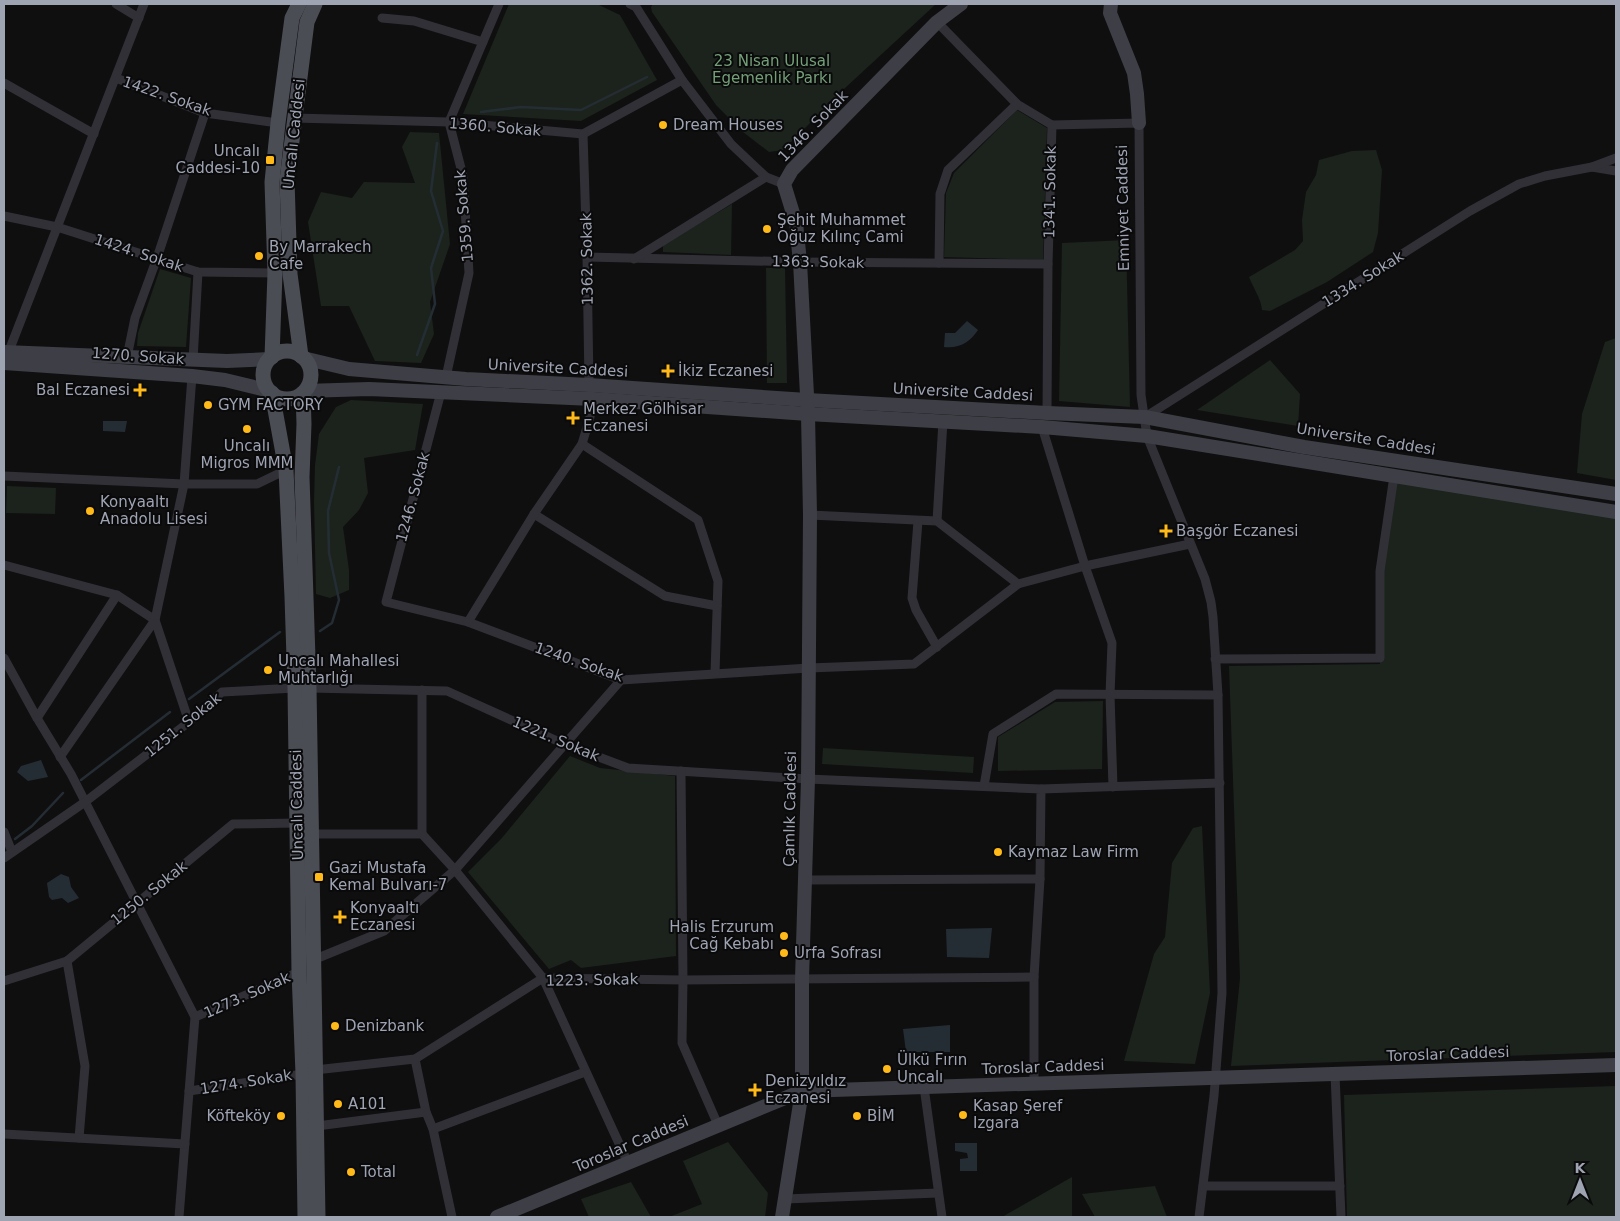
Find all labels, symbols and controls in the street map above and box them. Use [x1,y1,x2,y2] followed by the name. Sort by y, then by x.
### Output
[712,52,832,87] park label: 23 Nisan Ulusal Egemenlik Parkı
[120,72,214,120] street label: 1422. Sokak
[279,78,309,190] street label: Uncalı Caddesi
[774,86,852,166] street label: 1346. Sokak
[448,114,542,140] street label: 1360. Sokak
[673,116,783,134] place label: Dream Houses
[657,119,669,131] marker: Dream Houses
[176,142,260,177] place label: Uncalı Caddesi-10
[1040,145,1060,239] street label: 1341. Sokak
[1113,145,1133,271] street label: Emniyet Caddesi
[264,154,276,166] marker: Uncalı Caddesi-10
[451,169,477,263] street label: 1359. Sokak
[777,211,906,246] place label: Şehit Muhammet Oğuz Kılınç Cami
[577,212,597,306] street label: 1362. Sokak
[761,223,773,235] marker: Şehit Muhammet Oğuz Kılınç Cami
[92,230,186,276] street label: 1424. Sokak
[269,238,371,273] place label: By Marrakech Cafe
[1319,247,1407,311] street label: 1334. Sokak
[253,250,265,262] marker: By Marrakech Cafe
[771,252,865,272] street label: 1363. Sokak
[91,344,185,368] street label: 1270. Sokak
[487,355,629,381] street label: Universite Caddesi
[678,361,773,380] place label: İkiz Eczanesi
[662,365,674,377] marker: İkiz Eczanesi
[892,379,1034,405] street label: Universite Caddesi
[36,381,130,399] place label: Bal Eczanesi
[134,384,146,396] marker: Bal Eczanesi
[218,396,324,414] place label: GYM FACTORY
[202,399,214,411] marker: GYM FACTORY
[583,400,704,435] place label: Merkez Gölhisar Eczanesi
[567,412,579,424] marker: Merkez Gölhisar Eczanesi
[1295,419,1437,459] street label: Universite Caddesi
[241,423,253,435] marker: Uncalı Migros MMM
[200,437,294,472] place label: Uncalı Migros MMM
[392,450,434,544] street label: 1246. Sokak
[100,493,208,528] place label: Konyaaltı Anadolu Lisesi
[84,505,96,517] marker: Konyaaltı Anadolu Lisesi
[1176,522,1298,540] place label: Başgör Eczanesi
[1160,525,1172,537] marker: Başgör Eczanesi
[532,638,626,686] street label: 1240. Sokak
[278,652,399,687] place label: Uncalı Mahallesi Muhtarlığı
[262,664,274,676] marker: Uncalı Mahallesi Muhtarlığı
[141,689,225,761] street label: 1251. Sokak
[510,713,602,766] street label: 1221. Sokak
[287,749,307,861] street label: Uncalı Caddesi
[780,751,800,867] street label: Çamlık Caddesi
[1008,843,1139,861] place label: Kaymaz Law Firm
[992,846,1004,858] marker: Kaymaz Law Firm
[107,857,191,929] street label: 1250. Sokak
[329,859,447,894] place label: Gazi Mustafa Kemal Bulvarı-7
[313,871,325,883] marker: Gazi Mustafa Kemal Bulvarı-7
[350,899,419,934] place label: Konyaaltı Eczanesi
[334,911,346,923] marker: Konyaaltı Eczanesi
[669,918,774,953] place label: Halis Erzurum Cağ Kebabı
[778,930,790,942] marker: Halis Erzurum Cağ Kebabı
[794,944,882,962] place label: Urfa Sofrası
[778,947,790,959] marker: Urfa Sofrası
[201,968,293,1022] street label: 1273. Sokak
[545,970,639,990] street label: 1223. Sokak
[345,1017,425,1035] place label: Denizbank
[329,1020,341,1032] marker: Denizbank
[1385,1043,1510,1065] street label: Toroslar Caddesi
[897,1050,967,1086] place label: Ülkü Fırın Uncalı
[980,1056,1105,1078] street label: Toroslar Caddesi
[881,1063,893,1075] marker: Ülkü Fırın Uncalı
[199,1066,293,1098] street label: 1274. Sokak
[765,1072,846,1107] place label: Denizyıldız Eczanesi
[749,1084,761,1096] marker: Denizyıldız Eczanesi
[348,1095,387,1113] place label: A101
[973,1097,1063,1132] place label: Kasap Şeref Izgara
[332,1098,344,1110] marker: A101
[867,1106,895,1125] place label: BİM
[206,1107,271,1125] place label: Köfteköy
[957,1109,969,1121] marker: Kasap Şeref Izgara
[275,1110,287,1122] marker: Köfteköy
[851,1110,863,1122] marker: BİM
[570,1112,691,1177] street label: Toroslar Caddesi
[1555,1156,1605,1206] north arrow
[1575,1160,1587,1176] text: K
[360,1163,396,1181] place label: Total
[345,1166,357,1178] marker: Total

